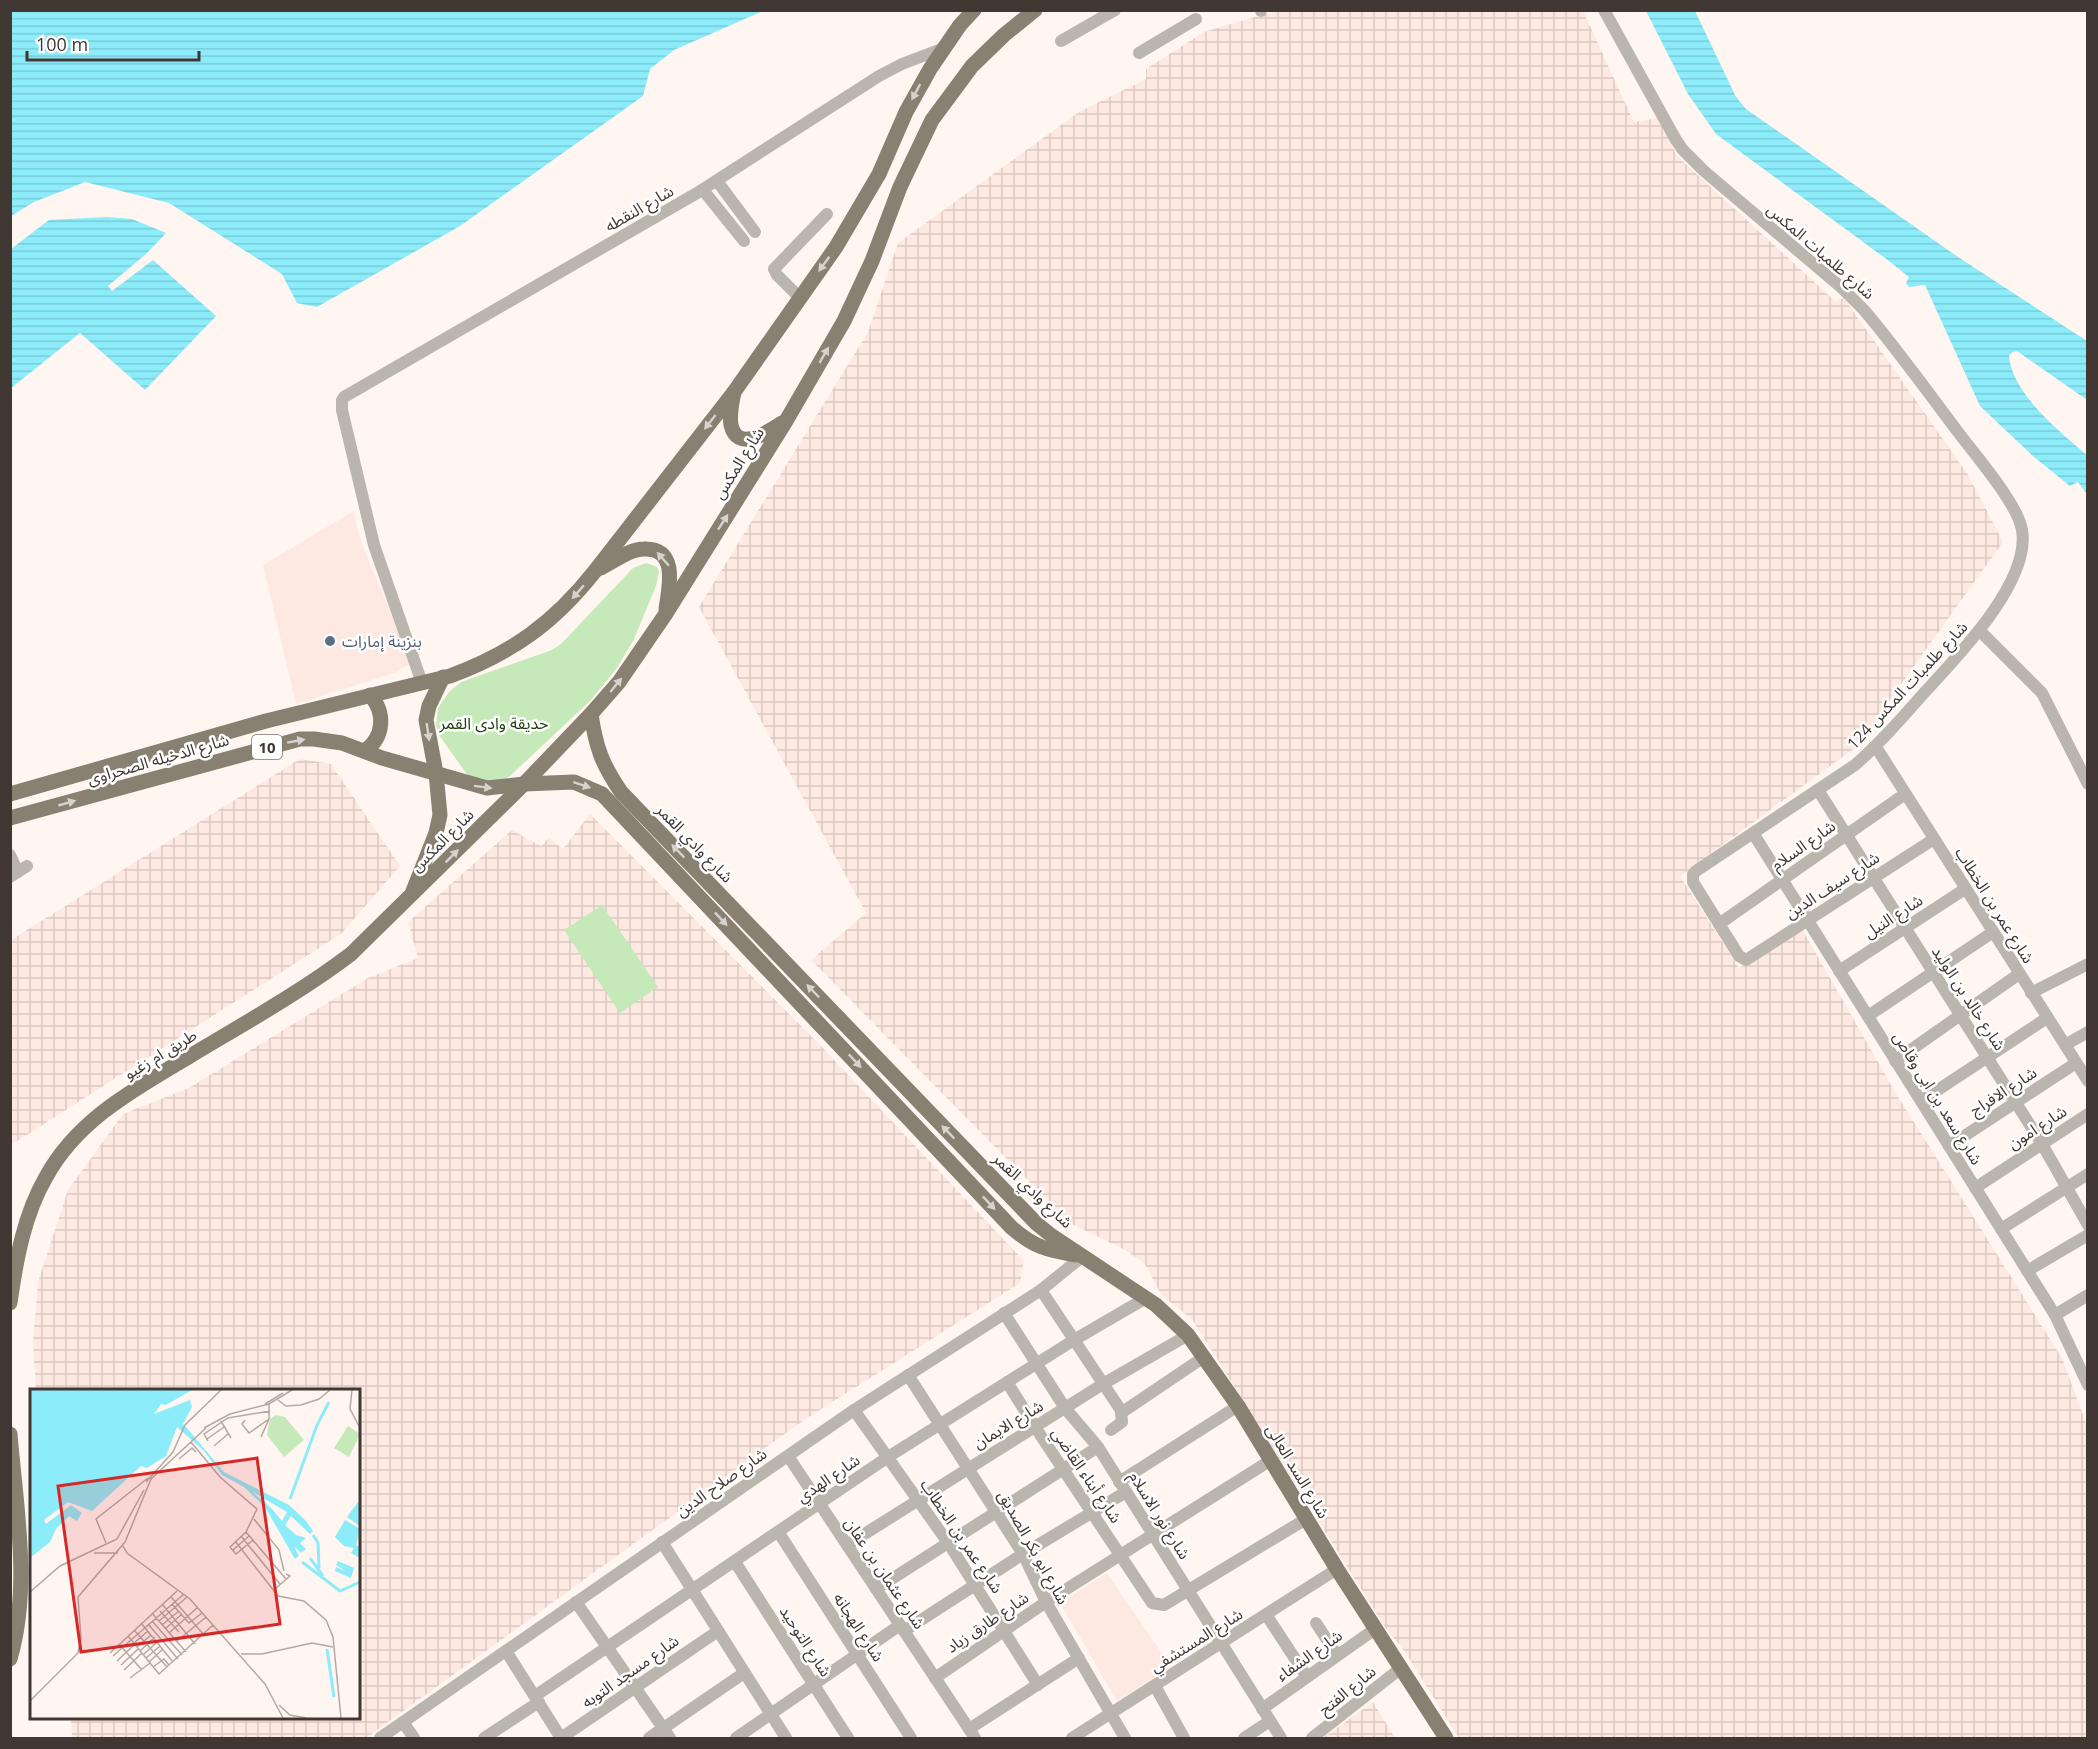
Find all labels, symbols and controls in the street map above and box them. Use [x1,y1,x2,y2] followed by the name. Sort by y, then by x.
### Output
[27,24,200,62] scale bar
[36,32,88,56] text: 100 m
[911,84,921,101] one-way arrow
[601,180,678,238] street label: شارع النقطه
[1761,198,1880,305] street label: شارع طلمبات المكس
[818,255,830,271] one-way arrow
[819,346,829,363] one-way arrow
[704,414,717,430] one-way arrow
[707,423,770,504] street label: شارع المكس
[717,513,728,530] one-way arrow
[656,552,670,567] one-way arrow
[571,585,585,600] one-way arrow
[1842,616,1974,755] street label: شارع طلمبات المكس 124
[342,630,422,652] place label: بنزينة إمارات
[323,634,337,648] marker: بنزينة إمارات
[610,677,623,693] one-way arrow
[439,712,548,734] park label: حديقة وادى القمر
[423,722,432,741] one-way arrow
[85,728,232,792] street label: شارع الدخيله الصحراوى
[252,735,282,759] road number: 10
[286,736,305,745] one-way arrow
[573,781,591,790] one-way arrow
[474,782,493,791] one-way arrow
[58,798,76,807] one-way arrow
[650,798,738,889] street label: شارع وادي القمر
[406,804,480,878] street label: شارع المكس
[1766,815,1841,877] street label: شارع السلام
[1949,843,2040,968] street label: شارع عمر بن الخطاب
[671,844,685,858] one-way arrow
[1780,846,1885,925] street label: شارع سيف الدين
[445,849,459,863] one-way arrow
[1859,889,1928,945] street label: شارع النيل
[714,912,728,927] one-way arrow
[1925,941,2011,1056] street label: شارع خالد بن الوليد
[806,984,820,999] one-way arrow
[119,1024,202,1086] street label: طريق ام زغيو
[1886,1027,1988,1170] street label: شارع سعد بن ابى وقاص
[848,1053,861,1068] one-way arrow
[1965,1061,2042,1122] street label: شارع الافراج
[2003,1100,2072,1156] street label: شارع امون
[941,1124,955,1139] one-way arrow
[986,1147,1078,1234] street label: شارع وادي القمر
[981,1195,995,1209] one-way arrow
[30,1389,360,1719] inset map
[969,1394,1048,1455] street label: شارع الايمان
[1259,1420,1335,1523] street label: شارع السد العالى
[1045,1423,1127,1528] street label: شارع أبناء القاضي
[671,1442,772,1523] street label: شارع صلاح الدين
[792,1449,865,1509] street label: شارع الهدي
[1122,1467,1196,1564] street label: شارع نور الاسلام
[914,1475,1008,1599] street label: شارع عمر بن الخطاب
[992,1486,1075,1609] street label: شارع ابو بكر الصديق
[838,1513,930,1634] street label: شارع عثمان بن عفان
[941,1586,1034,1659] street label: شارع طارق زياد
[827,1588,890,1667] street label: شارع الهجانه
[773,1601,837,1682] street label: شارع التوحيد
[1145,1603,1248,1679] street label: شارع المستشفي
[1272,1624,1348,1687] street label: شارع الشفاء
[577,1629,684,1714] street label: شارع مسجد التوبه
[1314,1660,1381,1721] street label: شارع الفتح

